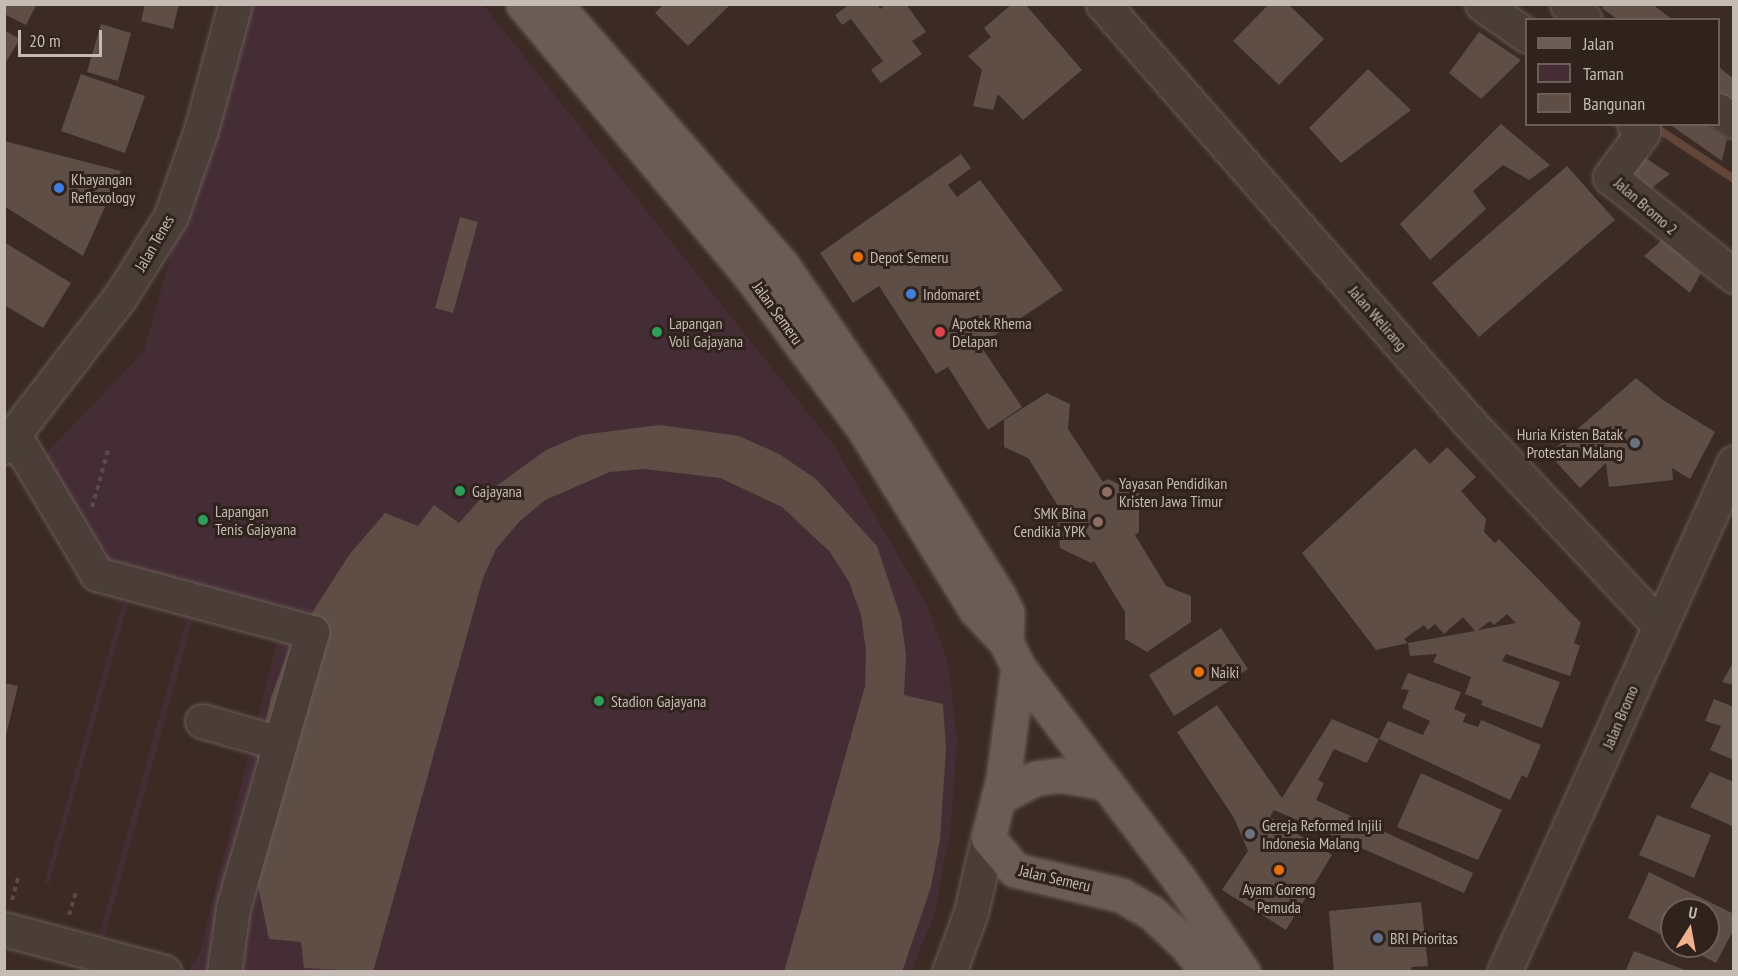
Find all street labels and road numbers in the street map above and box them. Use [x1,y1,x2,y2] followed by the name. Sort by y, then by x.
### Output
[1610,173,1682,239] street label: Jalan Bromo 2
[130,211,178,275] street label: Jalan Tenes
[749,278,807,348] street label: Jalan Semeru
[1345,282,1411,354] street label: Jalan Welirang
[1598,682,1642,752] street label: Jalan Bromo
[1017,860,1093,896] street label: Jalan Semeru

